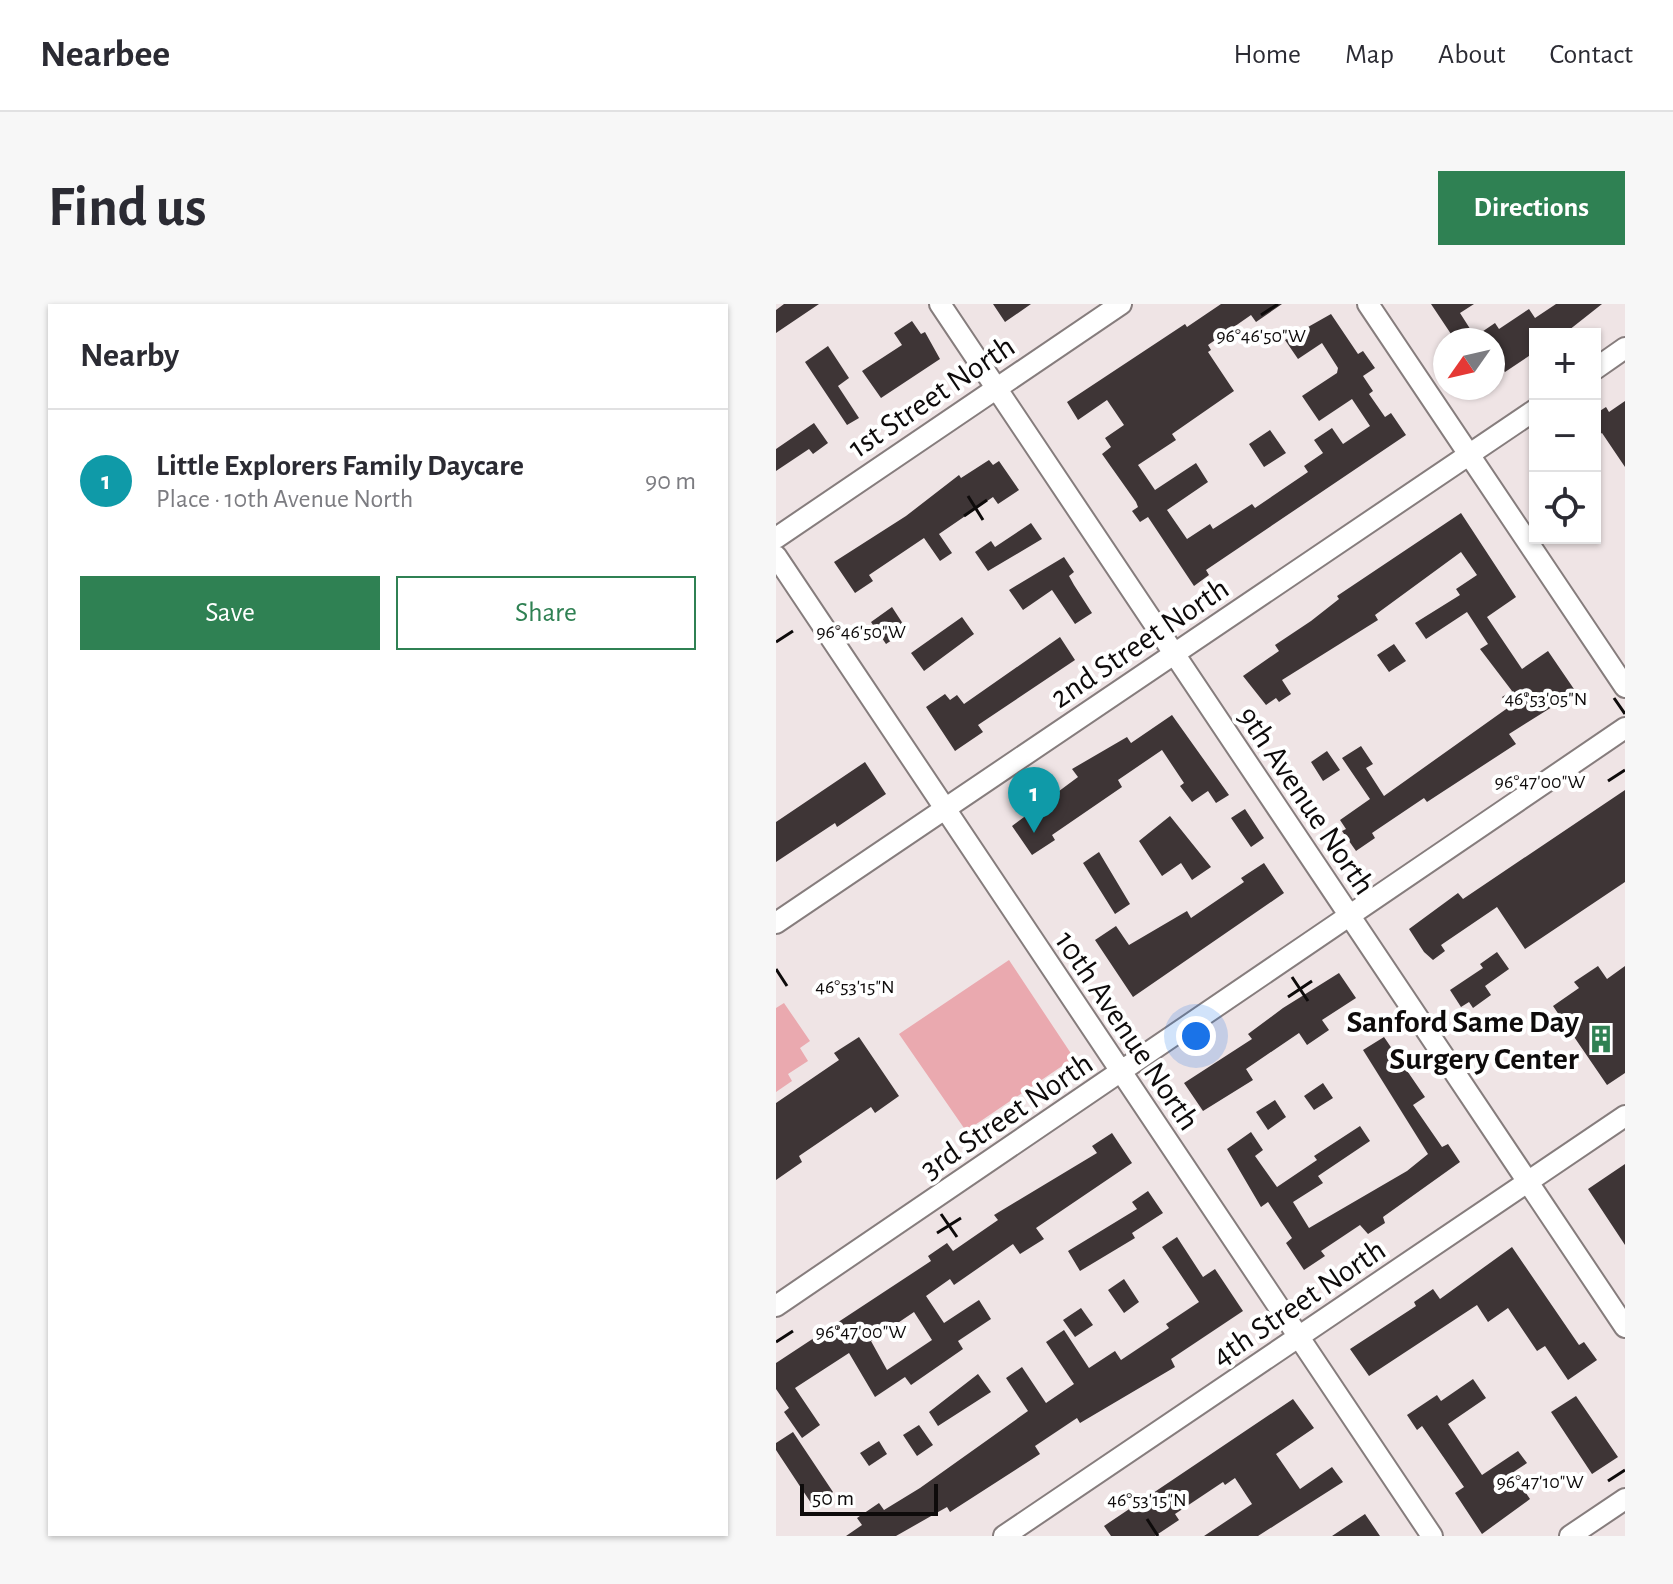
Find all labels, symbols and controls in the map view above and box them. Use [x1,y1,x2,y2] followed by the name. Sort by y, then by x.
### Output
[40,36,170,74] text: Nearbee
[1234,41,1301,69] text: Home
[1345,41,1394,69] text: Map
[1438,41,1506,69] text: About
[1550,41,1633,69] text: Contact
[1438,171,1625,245] button: Directions
[48,180,206,236] text: Find us
[1216,326,1306,346] text: 96°46'50"W
[1433,328,1505,400] north arrow
[1529,328,1601,544] map controls
[1529,328,1601,400] button: +
[843,330,1020,464] street label: 1st Street North
[80,339,179,373] text: Nearby
[1529,400,1601,472] button: −
[156,451,524,481] text: Little Explorers Family Daycare
[101,468,111,494] text: 1
[645,468,696,494] text: 90 m
[1529,472,1601,544] button: locate
[156,486,413,512] text: Place · 10th Avenue North
[1045,572,1234,714] street label: 2nd Street North
[80,576,380,650] button: Save
[396,576,696,650] button: Share
[816,622,906,642] text: 96°46'50"W
[1505,689,1587,709] text: 46°53'05"N
[1232,701,1381,901] street label: 9th Avenue North
[1008,767,1060,833] pin: 1
[1495,772,1586,792] text: 96°47'00"W
[1049,925,1205,1136] street label: 10th Avenue North
[815,977,895,997] text: 46°53'15"N
[1346,1006,1580,1075] place label: Sanford Same Day Surgery Center
[1176,1016,1216,1056] your location
[1586,1024,1616,1054] building icon: Sanford Same Day Surgery Center
[915,1047,1098,1185] street label: 3rd Street North
[1206,1233,1391,1373] street label: 4th Street North
[816,1322,907,1342] text: 96°47'00"W
[1496,1472,1584,1492] text: 96°47'10"W
[800,1480,938,1516] scale bar
[812,1487,854,1509] text: 50 m
[1107,1490,1187,1510] text: 46°53'15"N

